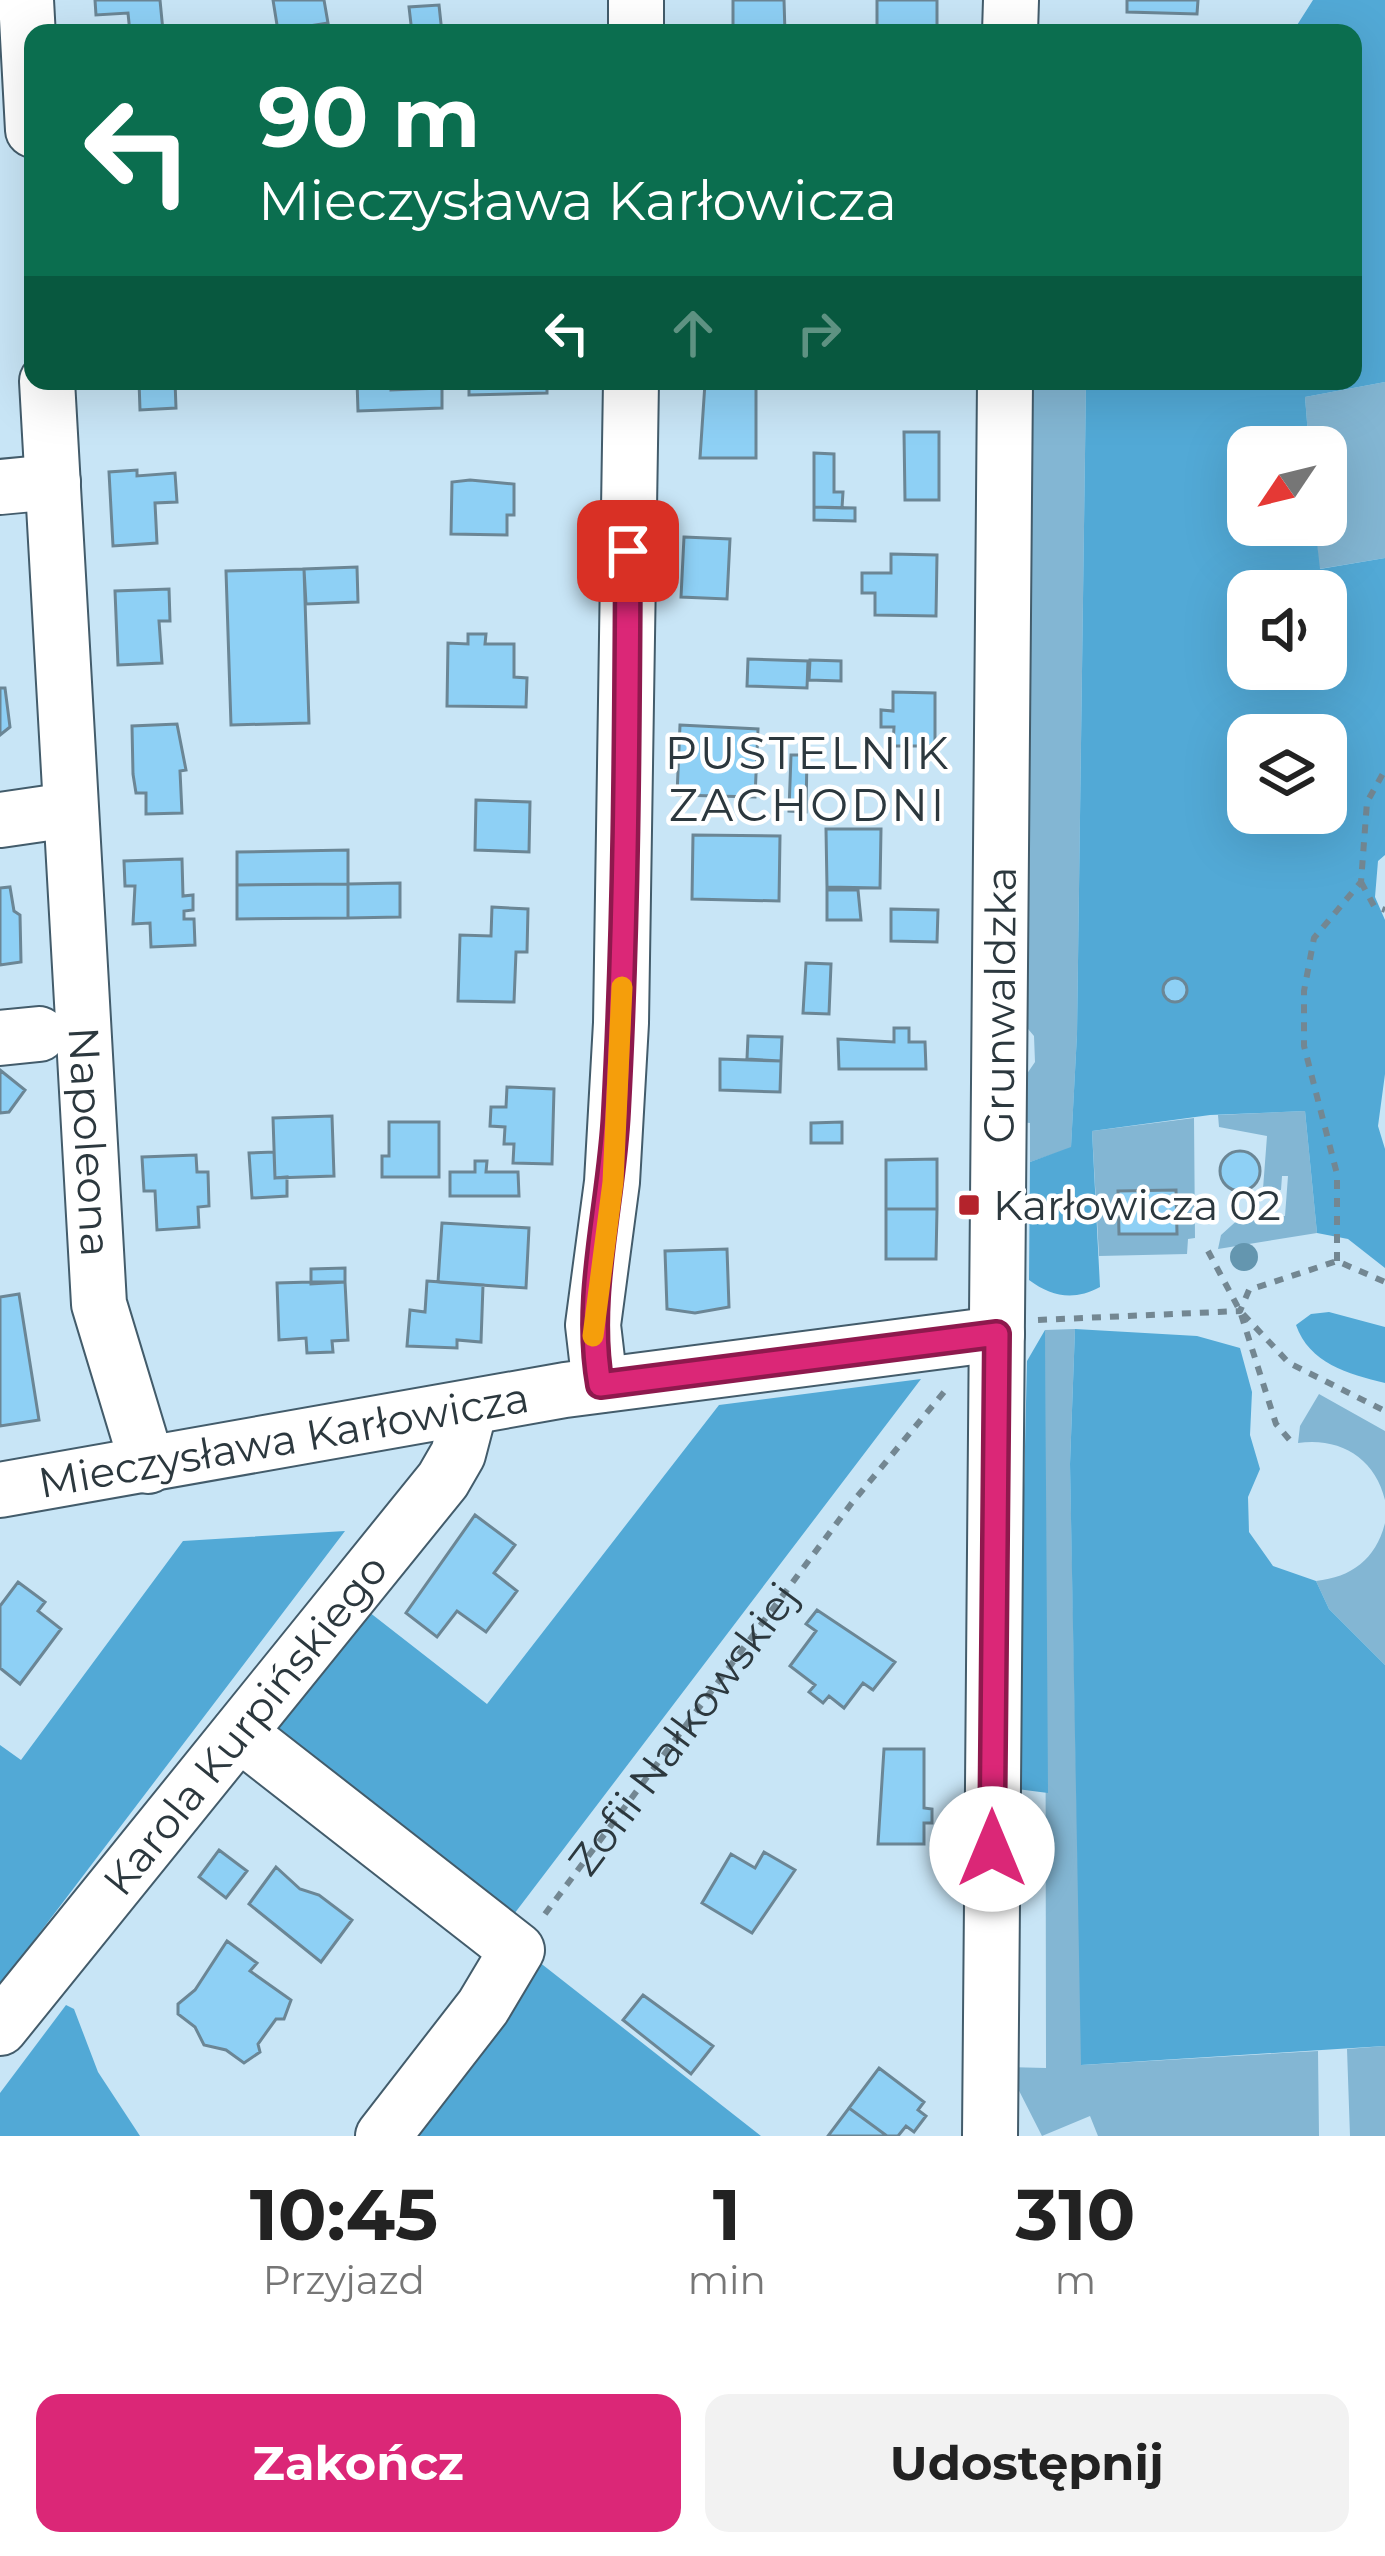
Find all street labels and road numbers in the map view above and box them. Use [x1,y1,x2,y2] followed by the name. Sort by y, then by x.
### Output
[972,866,1027,1144] street label: Grunwaldzka
[57,1026,122,1258] street label: Napoleona
[34,1371,533,1509] street label: Mieczysława Karłowicza
[92,1544,398,1906] street label: Karola Kurpińskiego
[557,1572,809,1885] street label: Zofii Nałkowskiej

